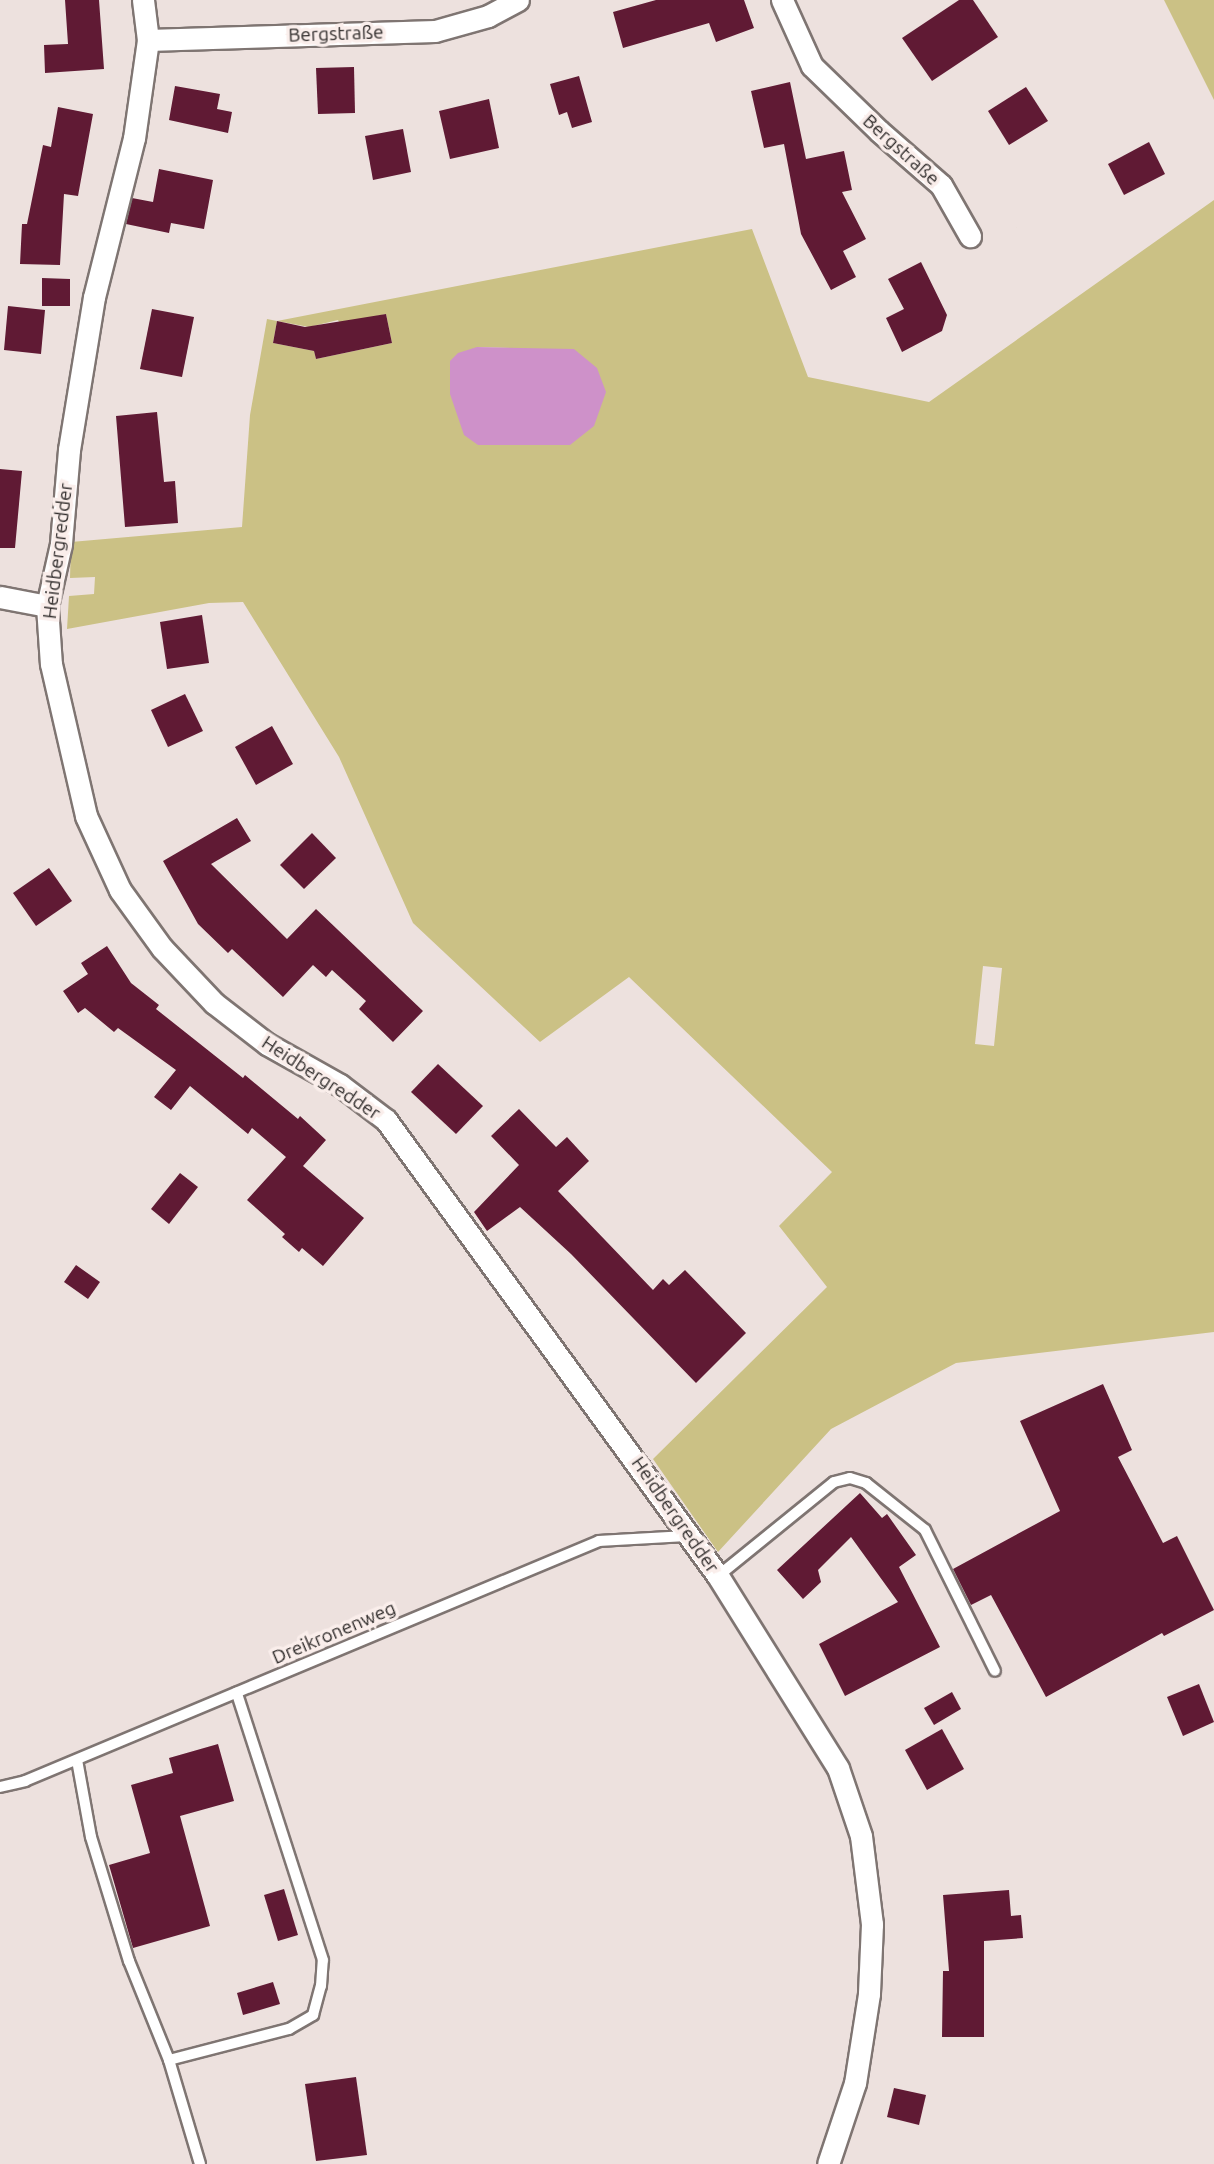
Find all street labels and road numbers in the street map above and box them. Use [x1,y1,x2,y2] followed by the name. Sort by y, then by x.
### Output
[288,21,384,47] street label: Bergstraße
[858,110,944,190] street label: Bergstraße
[38,482,78,620] street label: Heidbergredder
[257,1031,385,1125] street label: Heidbergredder
[626,1452,724,1578] street label: Heidbergredder
[269,1597,399,1669] street label: Dreikronenweg

